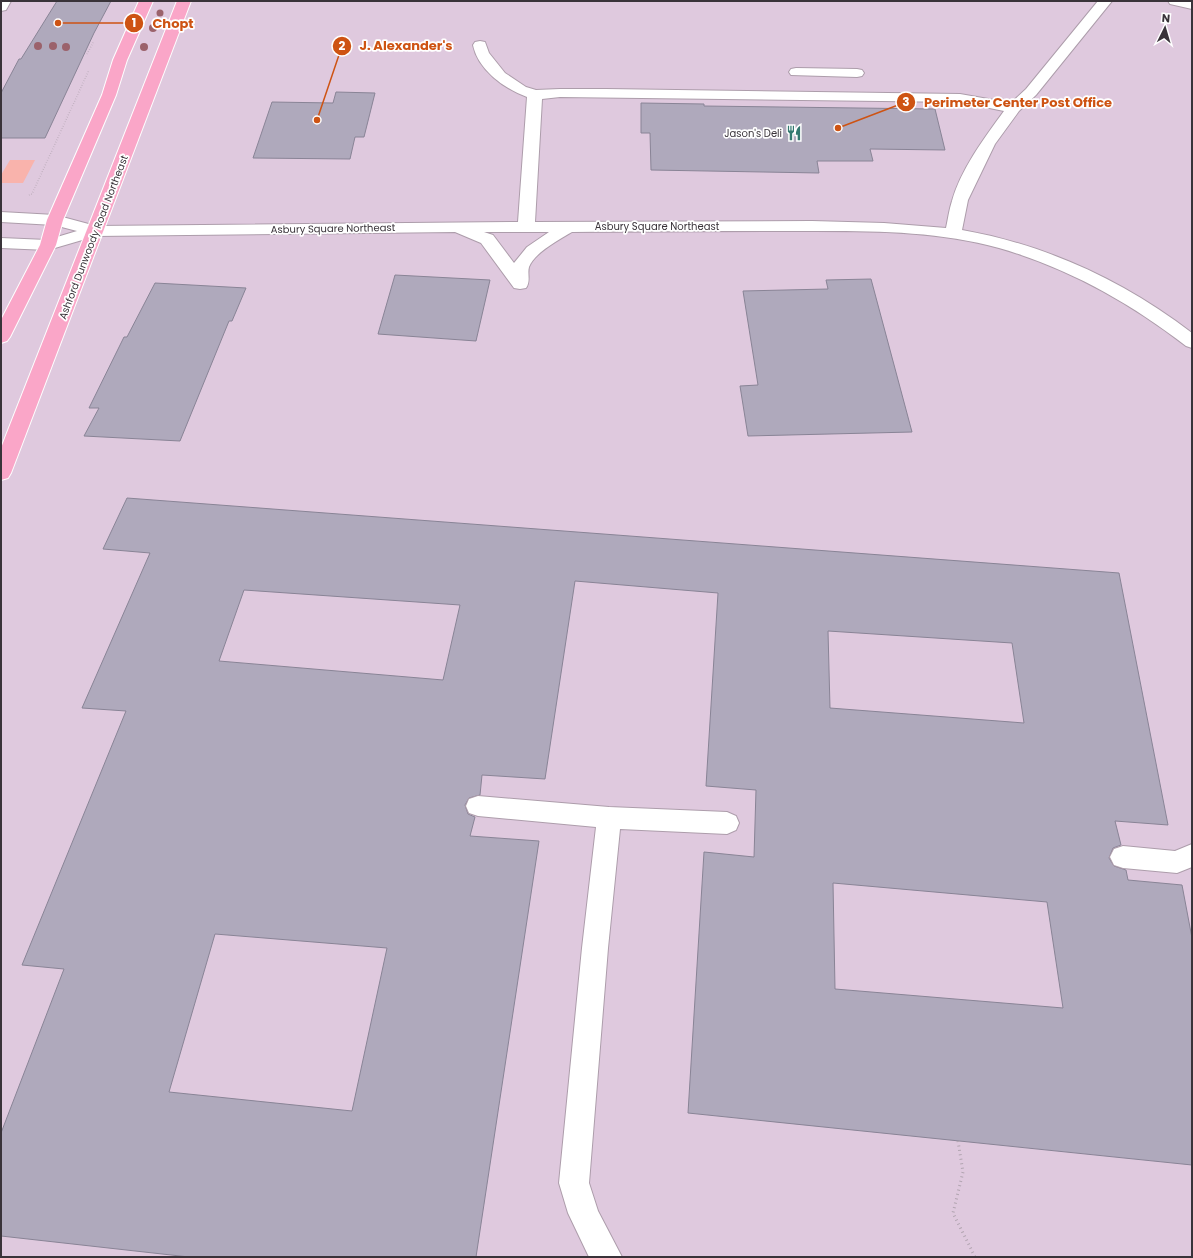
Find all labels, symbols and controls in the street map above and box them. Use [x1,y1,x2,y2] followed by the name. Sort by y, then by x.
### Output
[1145,8,1185,48] north arrow
[1161,10,1171,26] text: N
[124,11,201,36] callout: Chopt
[132,14,136,31] text: 1
[152,14,194,33] text: Chopt
[332,33,461,58] callout: J. Alexander's
[359,36,453,55] text: J. Alexander's
[339,37,346,54] text: 2
[896,90,1120,115] callout: Perimeter Center Post Office
[902,93,910,110] text: 3
[924,93,1112,112] text: Perimeter Center Post Office
[785,124,803,142] restaurant icon: Jason's Deli
[724,126,782,141] place label: Jason's Deli
[55,153,132,321] street label: Ashford Dunwoody Road Northeast
[595,219,720,234] street label: Asbury Square Northeast
[271,220,396,237] street label: Asbury Square Northeast

